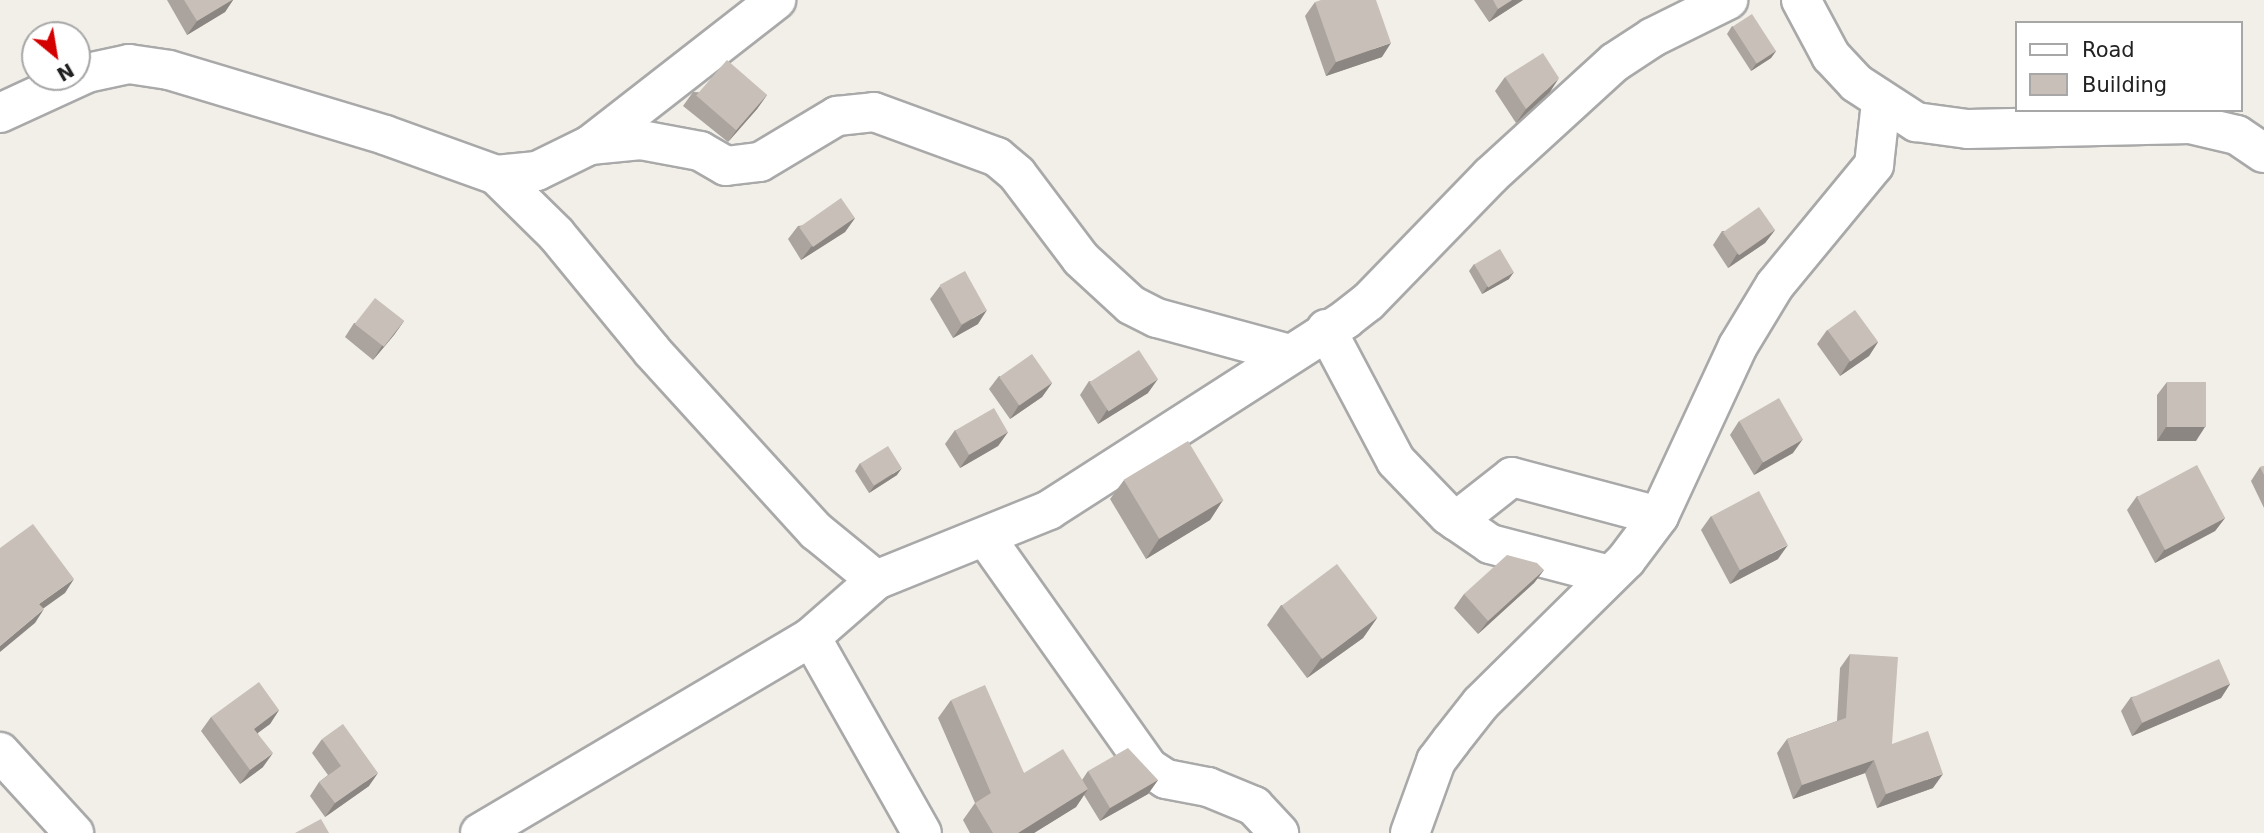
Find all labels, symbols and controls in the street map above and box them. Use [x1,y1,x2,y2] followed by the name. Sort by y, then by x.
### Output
[21,21,91,91] north arrow
[2016,21,2243,112] legend
[2082,38,2135,62] text: Road
[53,59,78,86] text: N
[2082,73,2167,97] text: Building

